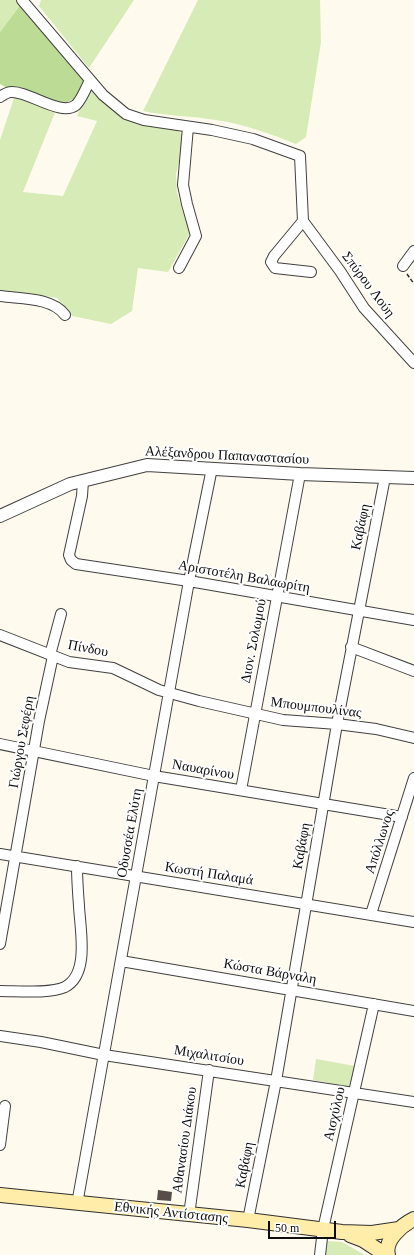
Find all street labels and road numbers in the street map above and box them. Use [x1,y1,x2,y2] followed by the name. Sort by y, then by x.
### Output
[338,249,398,321] street label: Σπύρου Λούη
[144,443,310,469] street label: Αλέξανδρου Παπαναστασίου
[348,502,374,552] street label: Καβάφη
[177,557,311,597] street label: Αριστοτέλη Βαλαωρίτη
[238,597,270,685] street label: Διον. Σολωμού
[66,637,110,661] street label: Πίνδου
[269,694,363,722] street label: Μπουμπουλίνας
[6,695,38,789] street label: Γιώργου Σεφέρη
[171,756,235,784] street label: Ναυαρίνου
[114,787,146,879] street label: Οδυσσέα Ελύτη
[362,808,398,876] street label: Απόλλωνος
[290,822,314,870] street label: Καβάφη
[164,859,254,889] street label: Κωστή Παλαμά
[222,956,318,988] street label: Κώστα Βάρναλη
[173,1042,245,1070] street label: Μιχαλιτσίου
[321,1085,349,1143] street label: Αισχύλου
[169,1086,201,1194] street label: Αθανασίου Διάκου
[232,1140,258,1190] street label: Καβάφη
[113,1199,229,1227] street label: Εθνικής Αντίστασης

